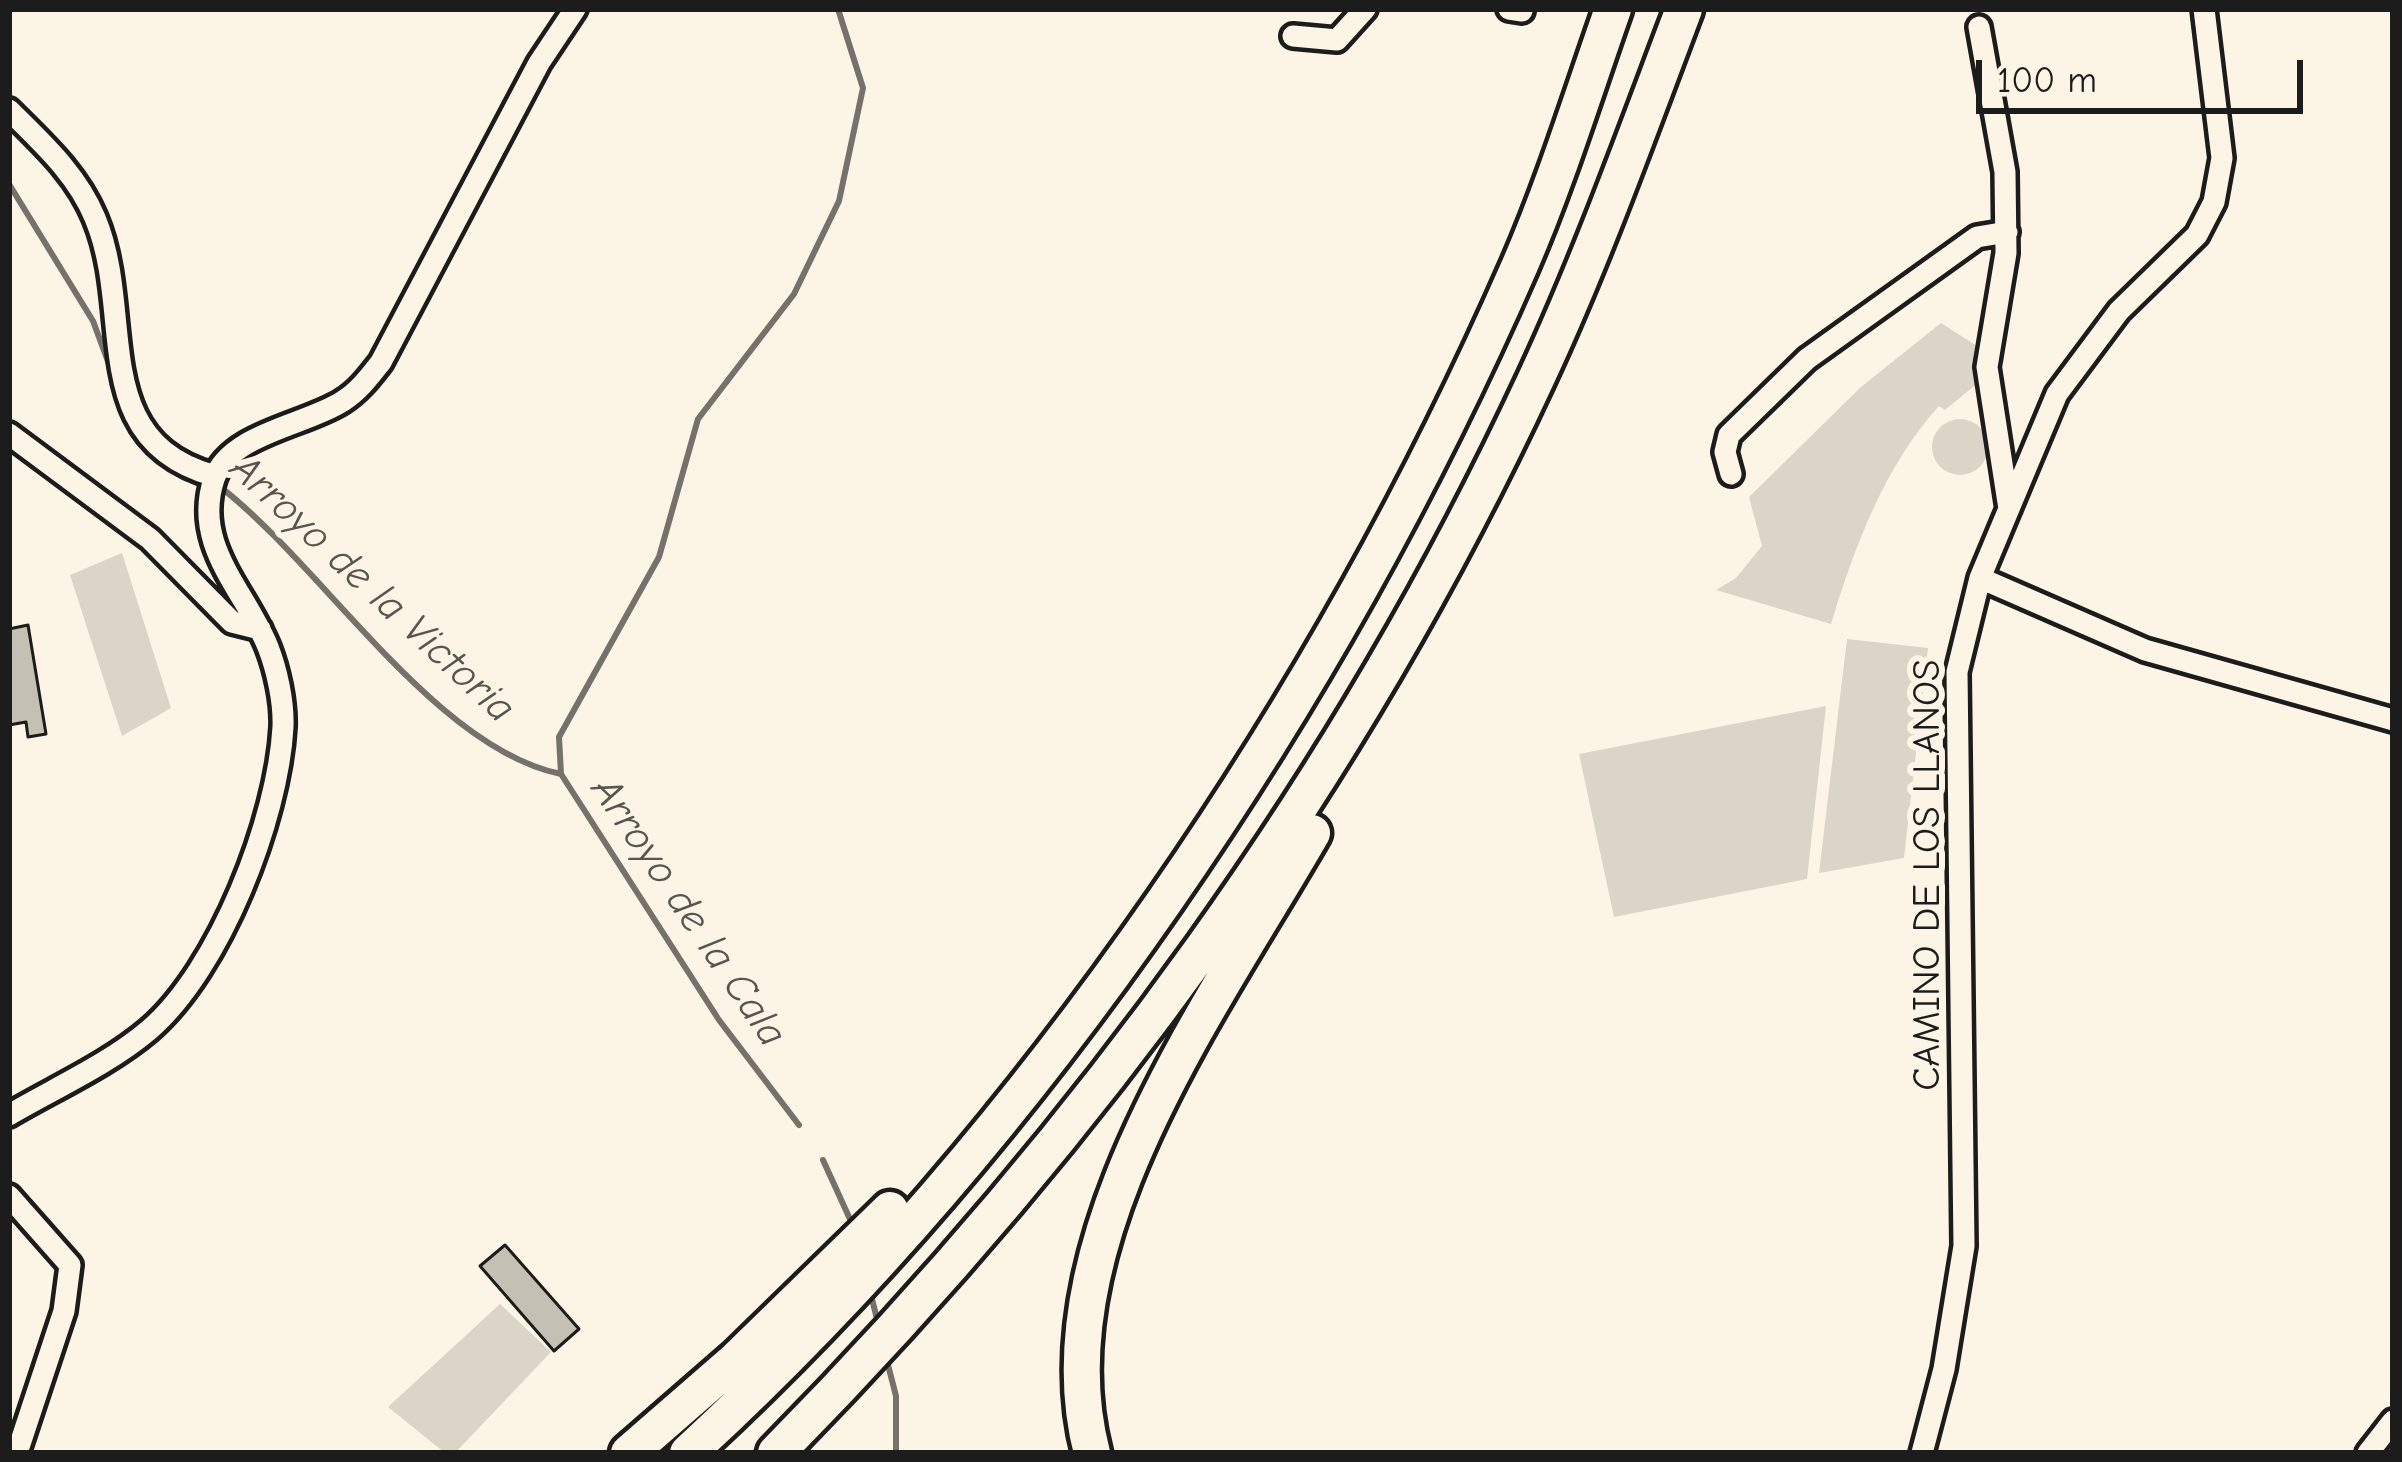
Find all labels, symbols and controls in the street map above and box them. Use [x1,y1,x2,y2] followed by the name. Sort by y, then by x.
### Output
[1982,36,2309,110] scale bar
[1997,60,2097,101] text: 100 m
[219,444,525,734] water label: Arroyo de la Victoria
[1905,659,1951,1091] street label: CAMINO DE LOS LLANOS
[579,768,797,1056] water label: Arroyo de la Cala

